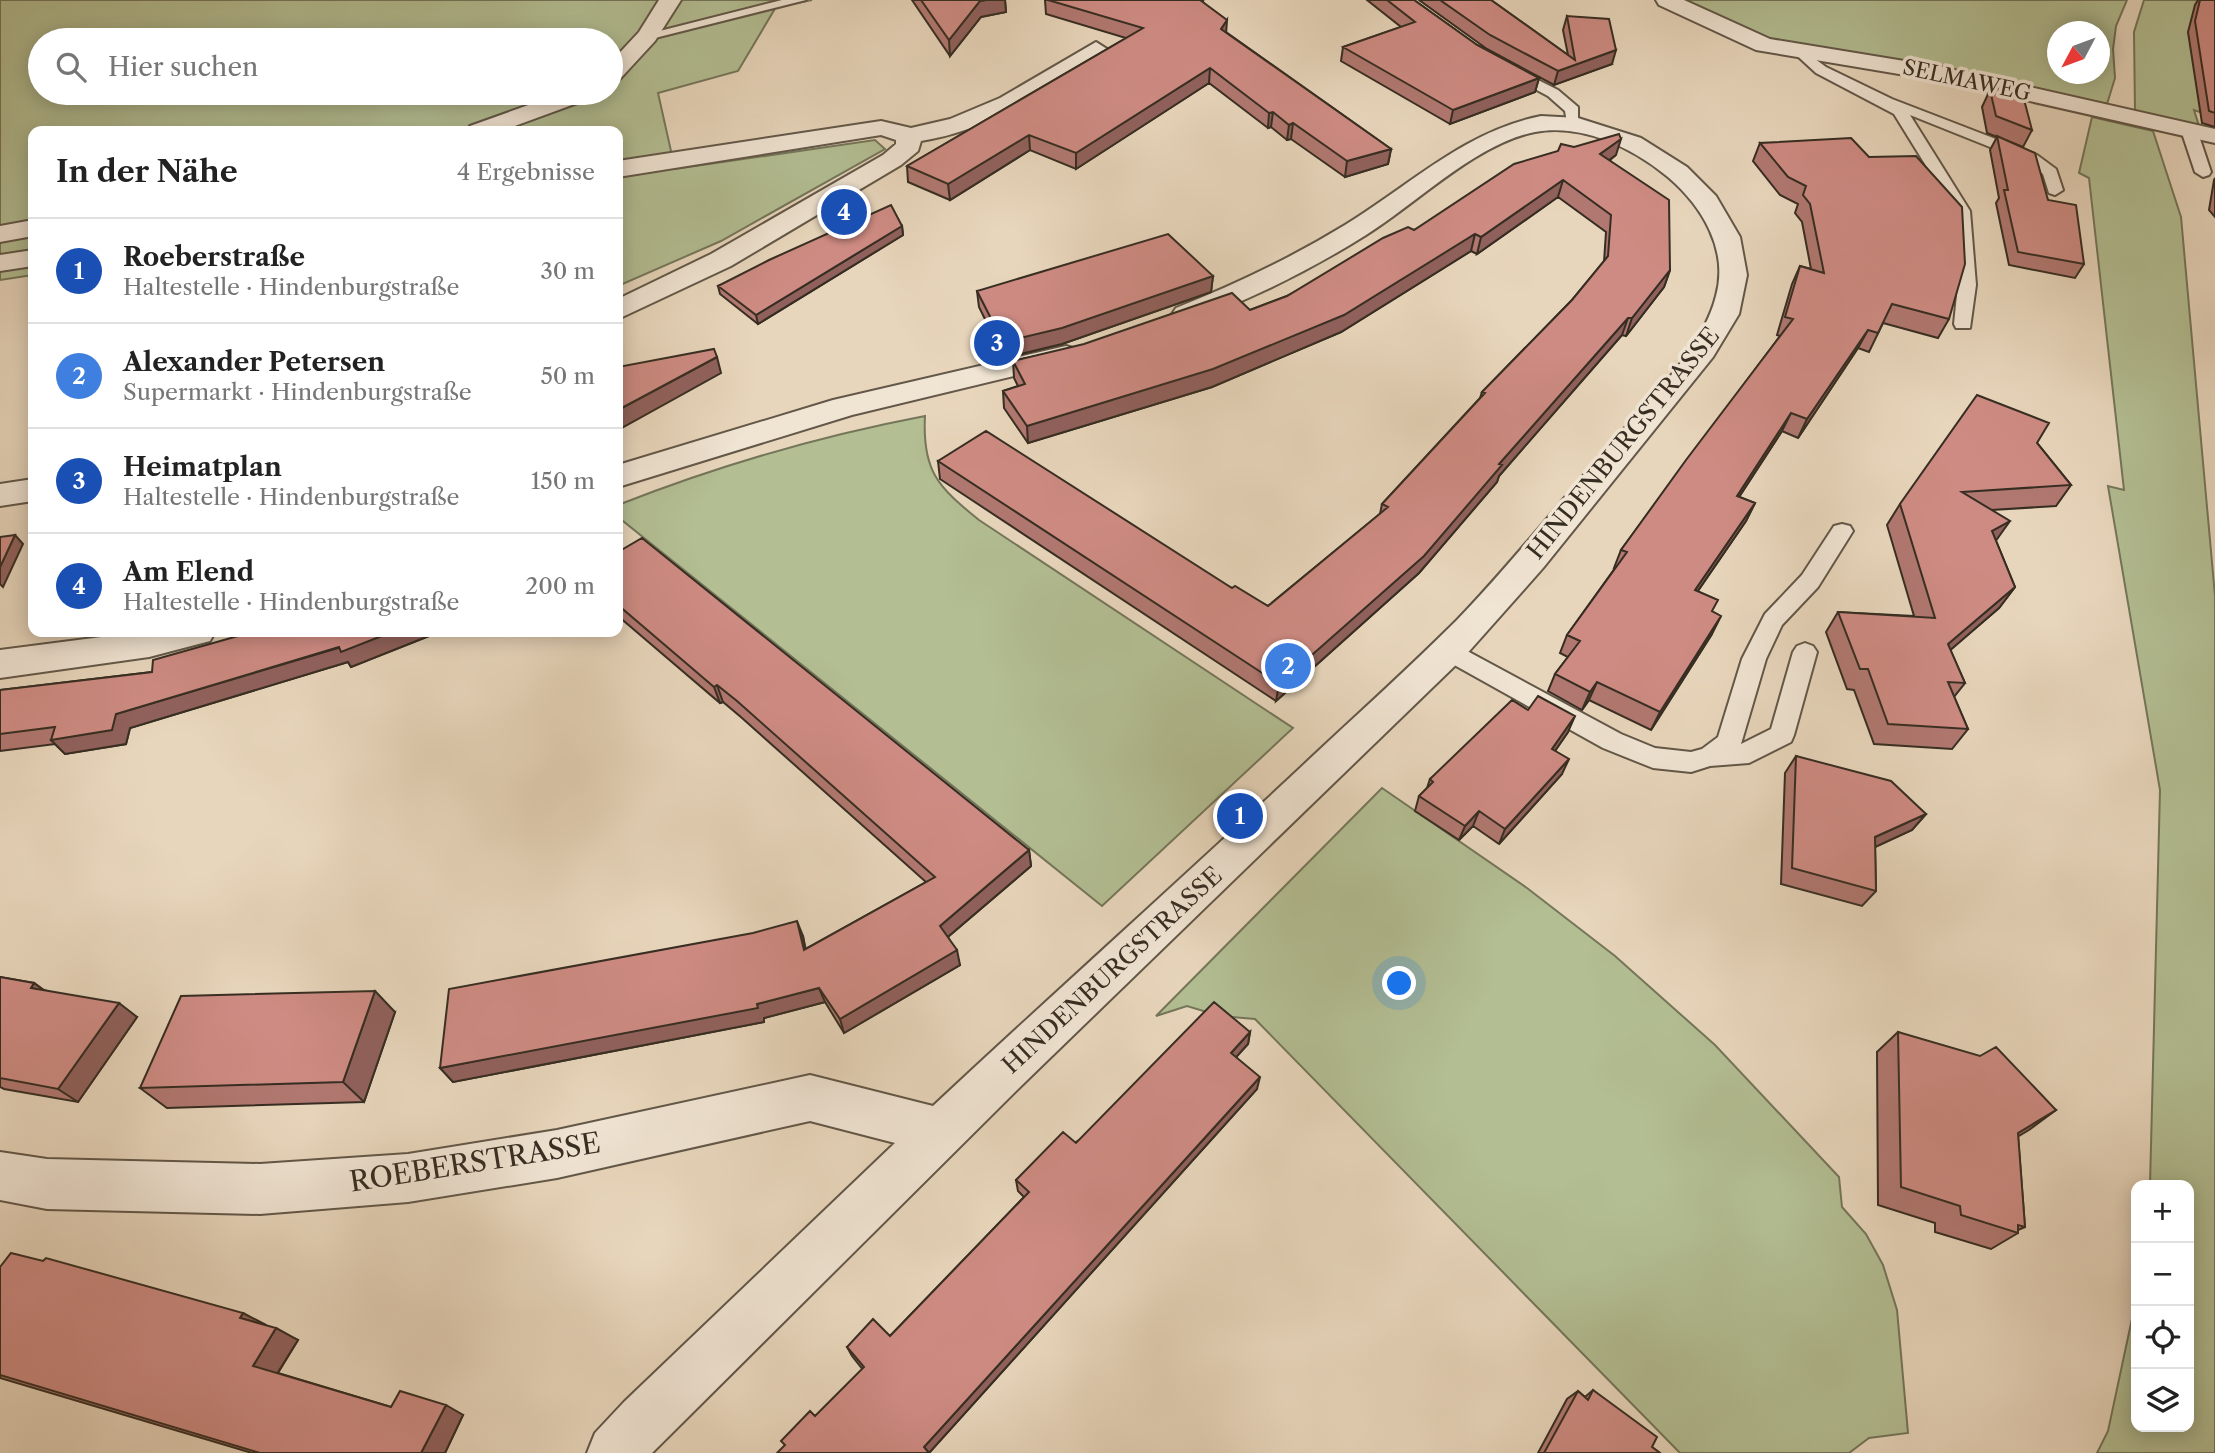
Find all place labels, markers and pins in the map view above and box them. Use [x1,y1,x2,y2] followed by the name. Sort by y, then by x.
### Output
[821,186,867,238] pin: 4
[974,317,1020,369] pin: 3
[1265,640,1311,692] pin: 2
[1217,790,1263,842] pin: 1

